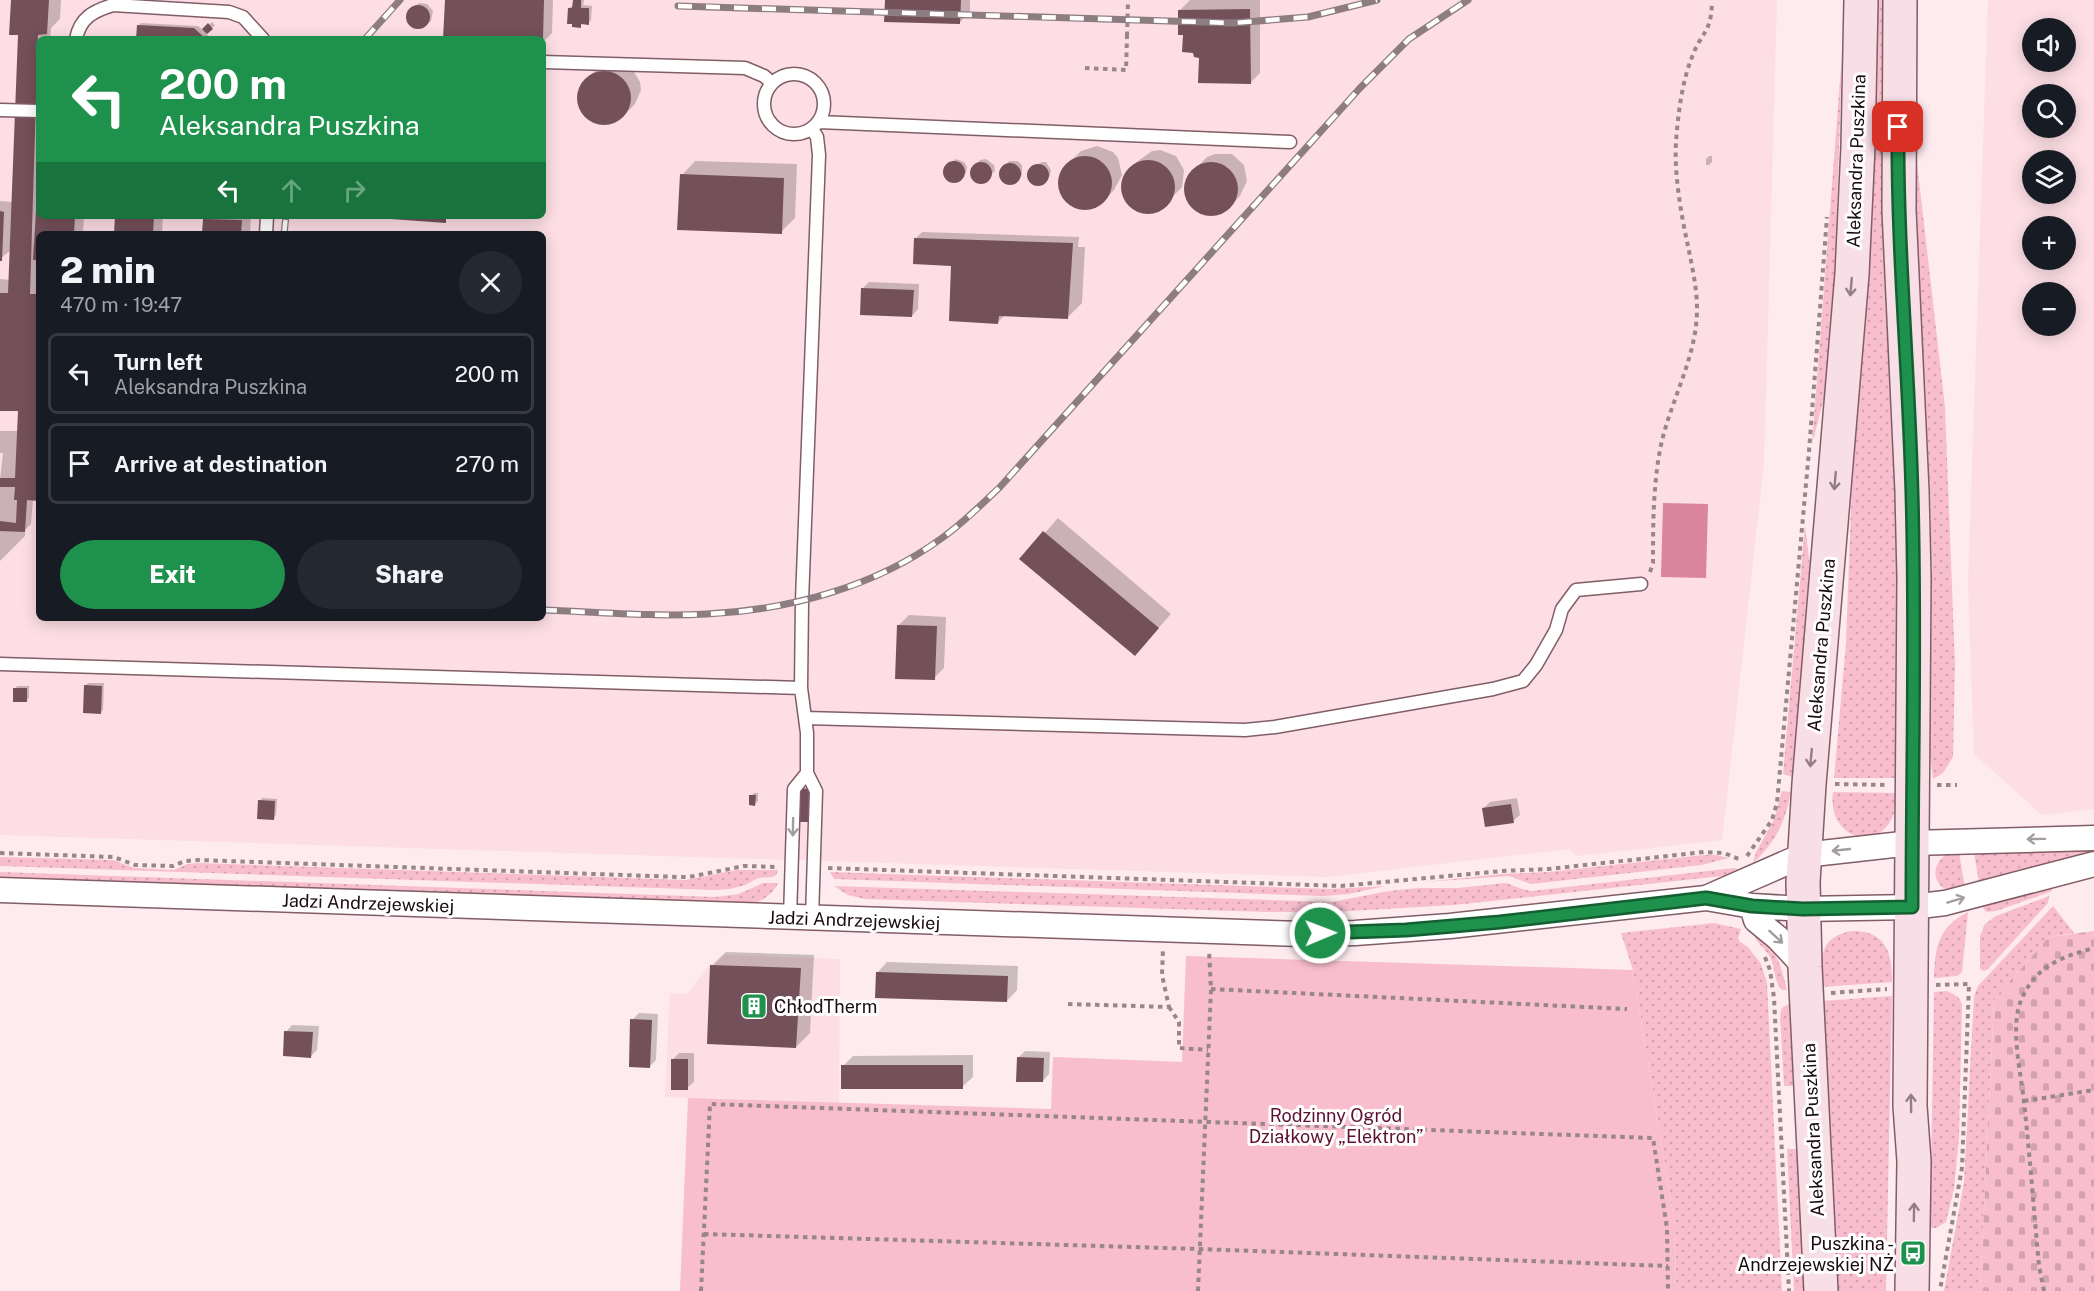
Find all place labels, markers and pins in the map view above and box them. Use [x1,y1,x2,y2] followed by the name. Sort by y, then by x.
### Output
[1872,101,1923,152] pin
[739,991,769,1021] building icon: ChłodTherm
[774,996,877,1017] place label: ChłodTherm
[1737,1233,1894,1275] place label: Puszkina - Andrzejewskiej NŻ
[1898,1238,1928,1268] bus stop icon: Puszkina - Andrzejewskiej NŻ

